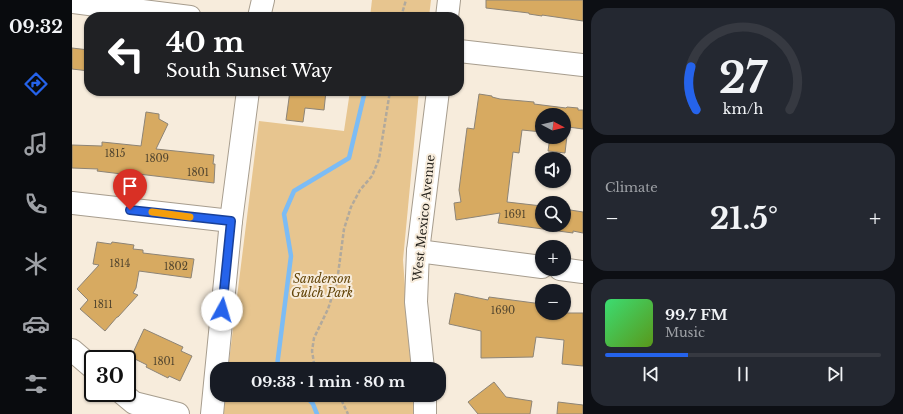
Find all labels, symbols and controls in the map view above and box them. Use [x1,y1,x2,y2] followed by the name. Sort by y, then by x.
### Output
[9,16,63,38] text: 09:32
[166,25,244,60] text: 40 m
[100,28,152,80] icon: left
[719,52,768,103] text: 27
[166,60,332,82] text: South Sunset Way
[22,70,50,98] icon: directions
[723,99,763,117] text: km/h
[535,108,571,144] north arrow
[535,108,571,320] map controls
[22,130,50,158] icon: music
[105,147,126,160] house number: 1815
[145,152,169,165] house number: 1809
[535,152,571,188] button: sound
[409,154,438,283] street label: West Mexico Avenue
[187,166,209,179] house number: 1801
[113,169,147,210] pin
[119,175,141,197] icon: arrive
[605,179,658,196] text: Climate
[22,190,50,218] icon: phone
[535,196,571,232] button: search
[710,200,778,237] text: 21.5°
[605,205,619,232] text: −
[869,205,881,232] text: +
[504,208,526,221] house number: 1691
[535,240,571,276] button: +
[22,250,50,278] icon: climate
[110,257,131,270] house number: 1814
[164,260,188,273] house number: 1802
[291,271,353,300] park label: Sanderson Gulch Park
[535,284,571,320] button: −
[201,289,243,331] position arrow
[93,298,113,311] house number: 1811
[491,304,515,317] house number: 1690
[665,305,728,324] text: 99.7 FM
[22,310,50,338] icon: car
[665,324,705,341] text: Music
[84,350,136,402] speed limit sign: 30
[153,355,175,368] house number: 1801
[640,363,662,385] icon: previous
[732,363,754,385] icon: pause
[824,363,846,385] icon: next
[22,370,50,398] icon: filters
[251,372,405,391] text: 09:33 · 1 min · 80 m

